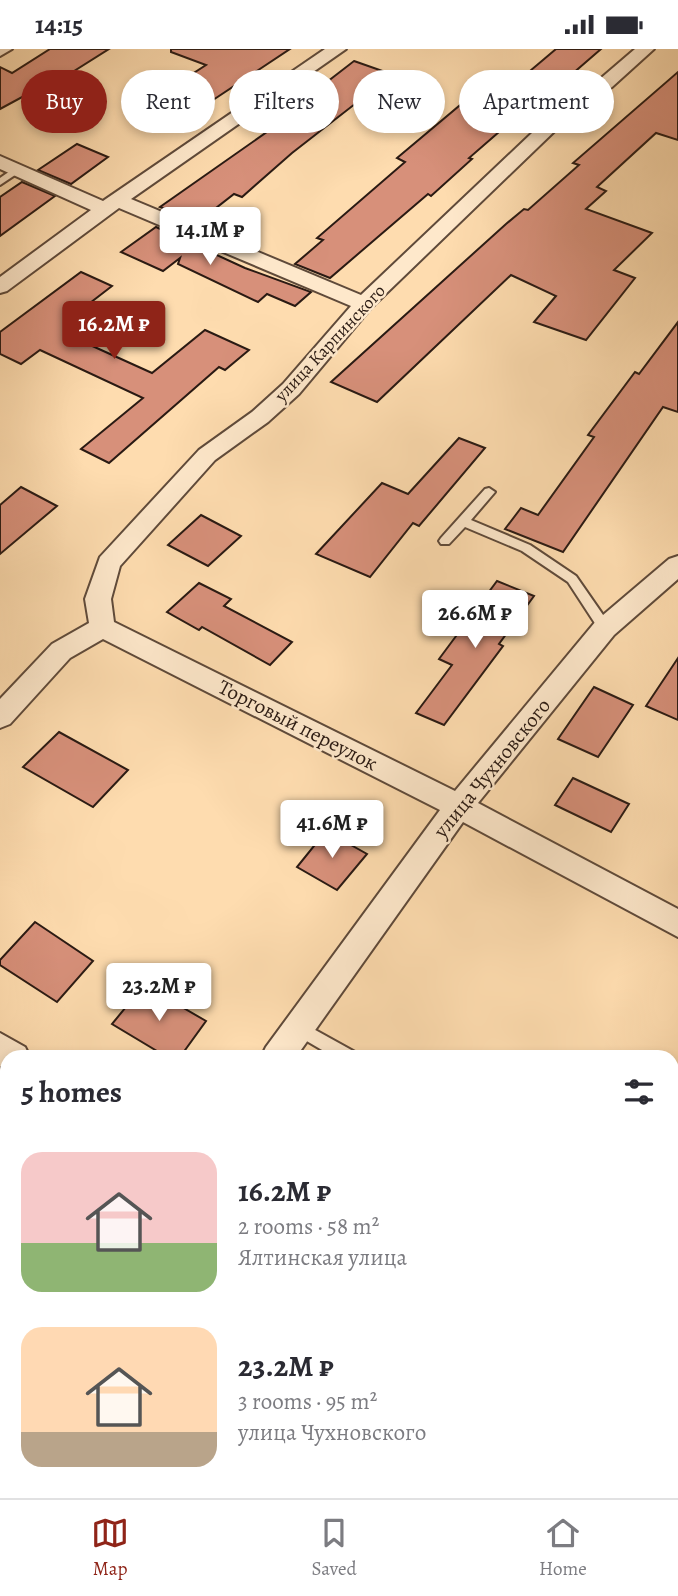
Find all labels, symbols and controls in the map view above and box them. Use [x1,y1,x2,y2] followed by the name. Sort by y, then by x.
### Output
[35,7,83,42] text: 14:15
[21,70,107,133] chip: Buy
[121,70,215,133] chip: Rent
[229,70,339,133] chip: Filters
[353,70,445,133] chip: New
[459,70,614,133] chip: Apartment
[145,207,275,267] pin: 14.1M ₽
[176,214,244,245] text: 14.1M ₽
[269,279,391,408] street label: улица Карпинского
[49,301,179,361] pin: 16.2M ₽
[78,308,150,339] text: 16.2M ₽
[410,591,540,650] pin: 26.6M ₽
[438,597,512,628] text: 26.6M ₽
[214,673,383,777] street label: Торговый переулок
[426,692,557,844] street label: улица Чухновского
[267,801,397,860] pin: 41.6M ₽
[296,807,368,838] text: 41.6M ₽
[94,963,224,1023] pin: 23.2M ₽
[122,970,196,1001] text: 23.2M ₽
[21,1072,122,1112] text: 5 homes
[620,1073,658,1111] icon: filters
[238,1171,331,1211] text: 16.2M ₽
[77,1180,161,1264] icon: home
[238,1211,379,1242] text: 2 rooms · 58 m²
[238,1242,407,1273] text: Ялтинская улица
[238,1346,334,1386] text: 23.2M ₽
[77,1355,161,1439] icon: home
[238,1386,377,1417] text: 3 rooms · 95 m²
[238,1417,426,1448] text: улица Чухновского
[91,1514,129,1582] tab: Map
[312,1514,357,1582] tab: Saved
[539,1514,587,1582] tab: Home

